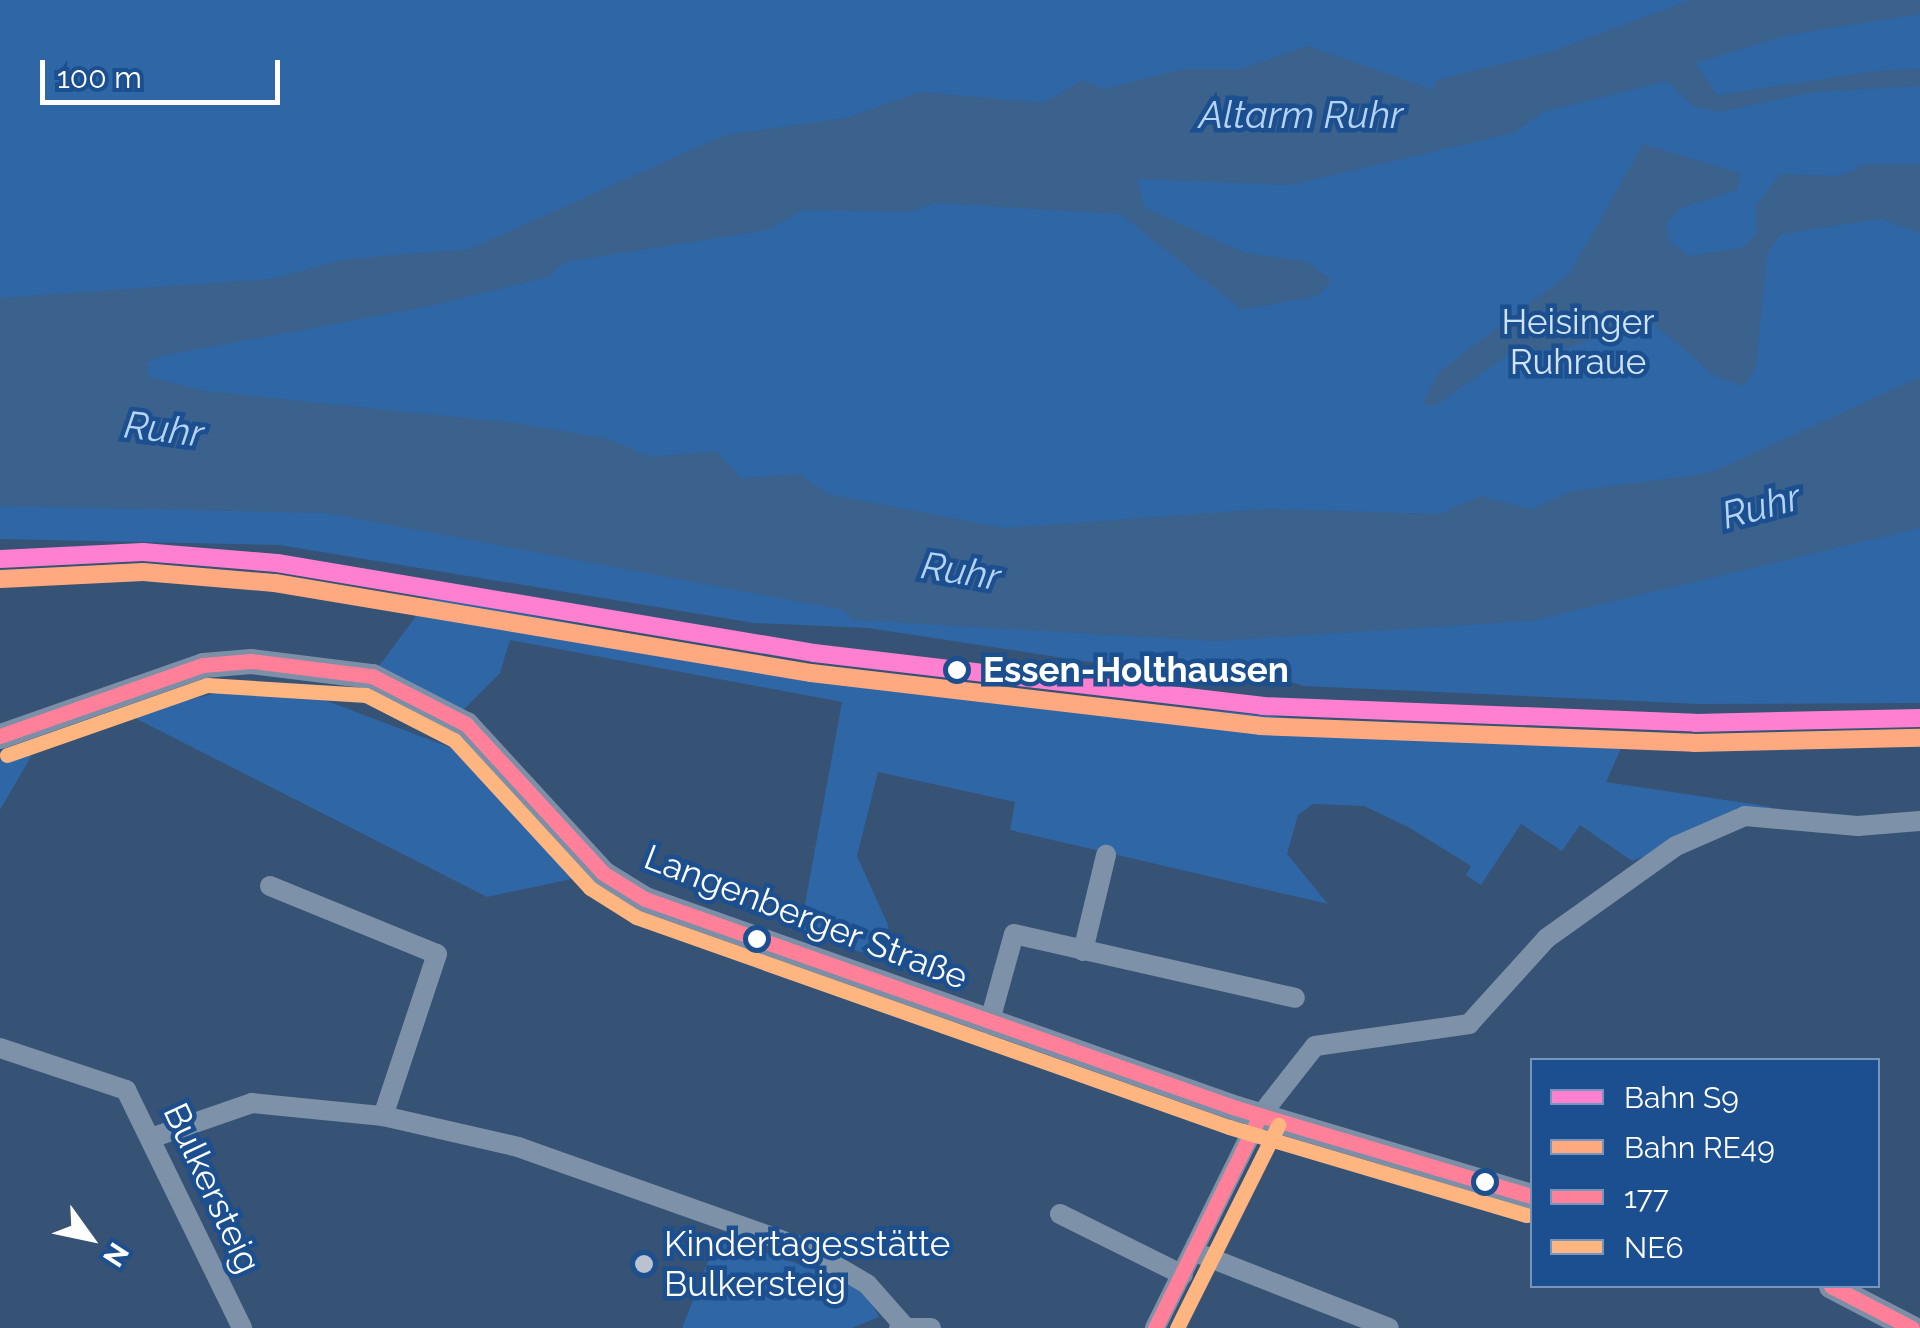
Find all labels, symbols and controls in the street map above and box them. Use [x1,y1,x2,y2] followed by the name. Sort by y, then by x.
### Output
[45,40,285,102] scale bar
[57,60,142,95] text: 100 m
[1199,92,1403,138] water label: Altarm Ruhr
[1501,301,1655,383] park label: Heisinger Ruhraue
[122,402,206,456] water label: Ruhr
[1717,474,1805,538] water label: Ruhr
[918,542,1004,600] water label: Ruhr
[983,649,1289,691] place label: Essen-Holthausen
[940,653,974,687] marker: Essen-Holthausen
[638,836,974,998] street label: Langenberger Straße
[747,929,767,949] unlabelled marker
[1530,1058,1880,1288] legend
[1624,1080,1739,1115] text: Bahn S9
[154,1097,270,1279] street label: Bulkersteig
[1624,1130,1775,1165] text: Bahn RE49
[1475,1172,1495,1192] unlabelled marker
[1624,1180,1669,1215] text: 177
[40,1188,140,1288] north arrow
[664,1223,950,1305] place label: Kindertagesstätte Bulkersteig
[1624,1230,1684,1265] text: NE6
[96,1237,135,1273] text: N
[633,1253,655,1275] marker: Kindertagesstätte Bulkersteig

